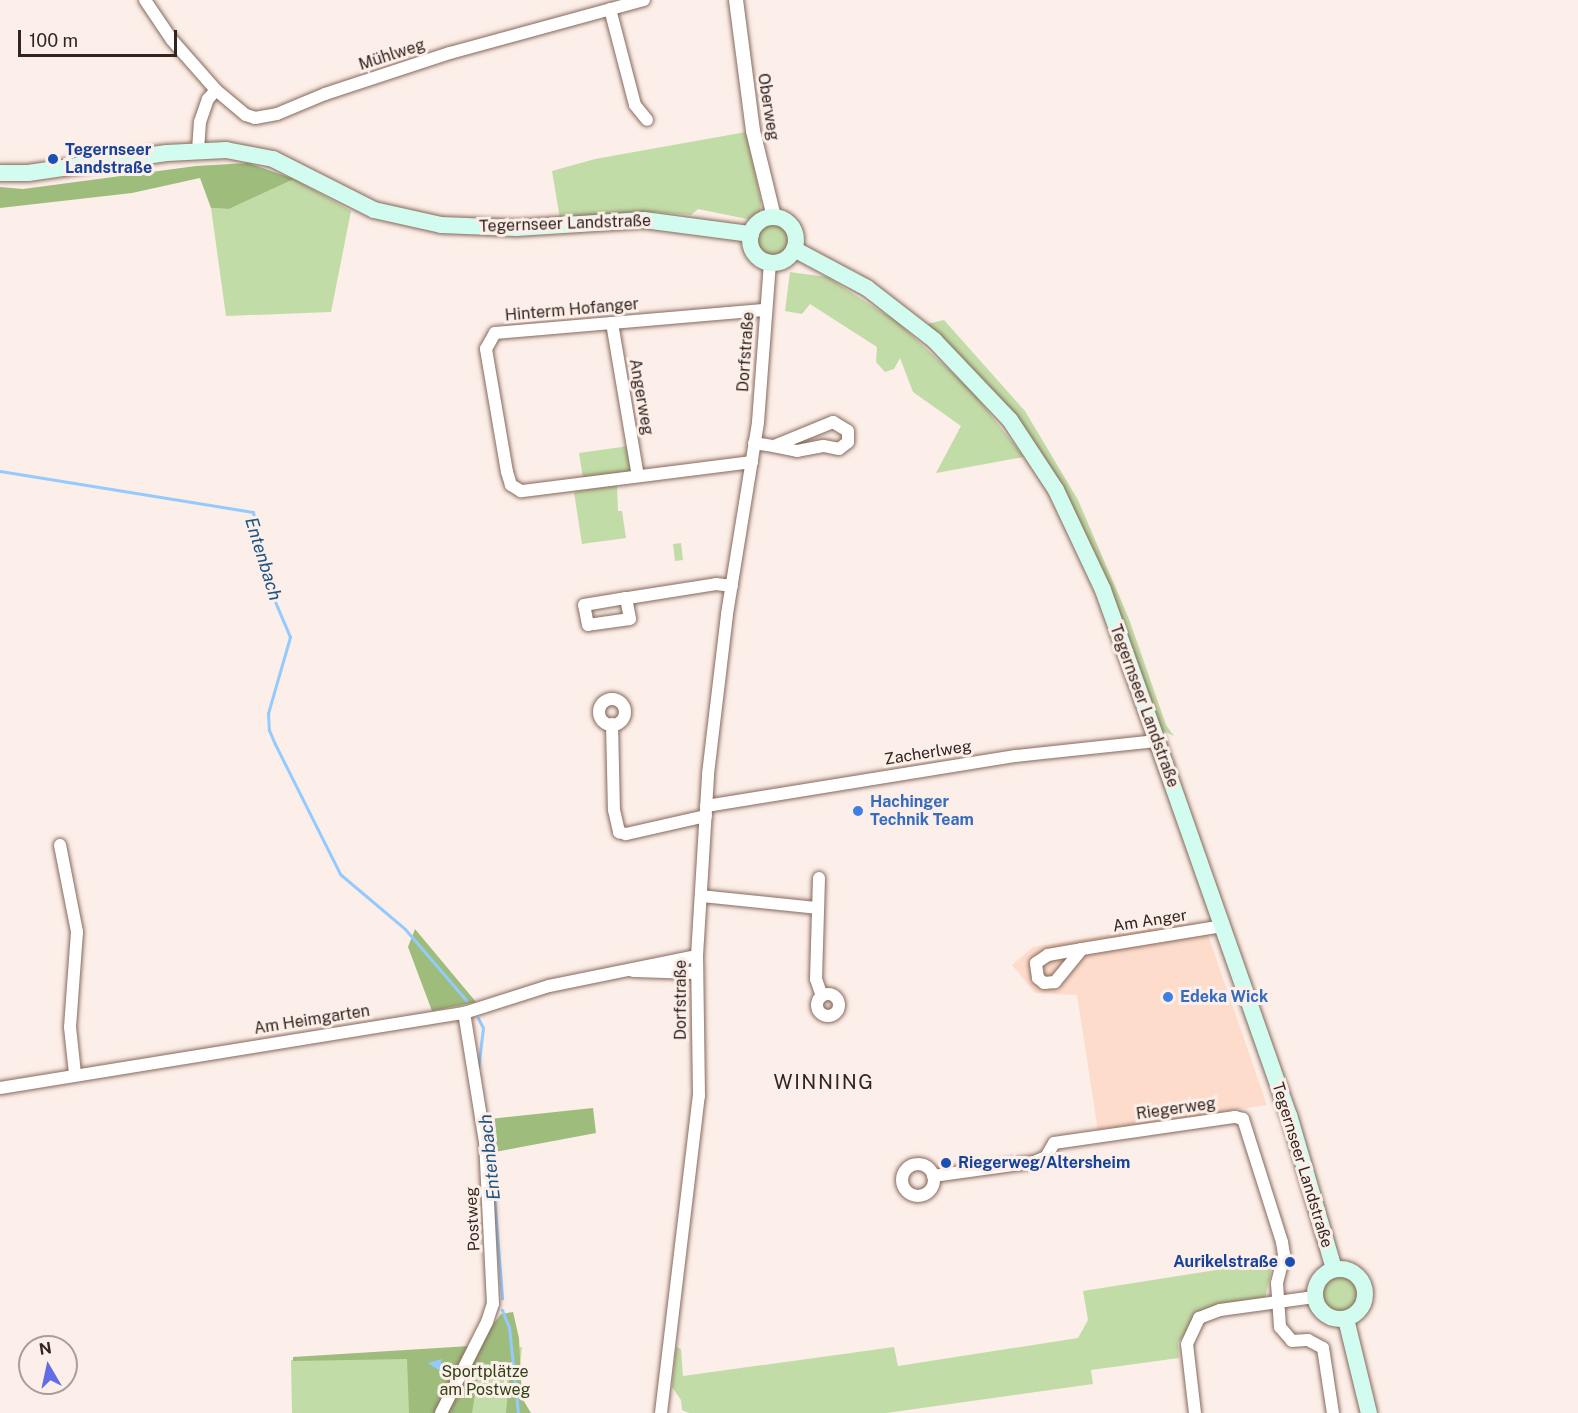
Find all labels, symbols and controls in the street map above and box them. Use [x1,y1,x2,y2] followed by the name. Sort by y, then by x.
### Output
[21,18,180,56] scale bar
[29,30,78,51] text: 100 m
[356,35,428,75] street label: Mühlweg
[753,72,783,142] street label: Oberweg
[65,140,152,178] place label: Tegernseer Landstraße
[46,152,60,166] marker: Tegernseer Landstraße
[479,211,651,237] street label: Tegernseer Landstraße
[504,295,640,325] street label: Hinterm Hofanger
[734,311,758,393] street label: Dorfstraße
[625,357,657,437] street label: Angerweg
[240,515,286,603] water label: Entenbach
[1106,622,1182,790] street label: Tegernseer Landstraße
[883,737,973,769] street label: Zacherlweg
[870,792,974,830] place label: Hachinger Technik Team
[851,804,865,818] marker: Hachinger Technik Team
[1112,906,1188,936] street label: Am Anger
[671,960,691,1040] street label: Dorfstraße
[1180,987,1268,1007] place label: Edeka Wick
[1161,990,1175,1004] marker: Edeka Wick
[253,1001,371,1039] street label: Am Heimgarten
[774,1070,874,1094] district label: WINNING
[1268,1080,1336,1250] street label: Tegernseer Landstraße
[1135,1094,1217,1124] street label: Riegerweg
[475,1113,505,1201] water label: Entenbach
[958,1153,1130,1173] place label: Riegerweg/Altersheim
[939,1156,953,1170] marker: Riegerweg/Altersheim
[462,1186,484,1252] street label: Postweg
[1173,1252,1278,1272] place label: Aurikelstraße
[1283,1255,1297,1269] marker: Aurikelstraße
[18,1335,78,1395] north arrow
[38,1338,53,1359] text: N
[439,1362,531,1400] park label: Sportplätze am Postweg

